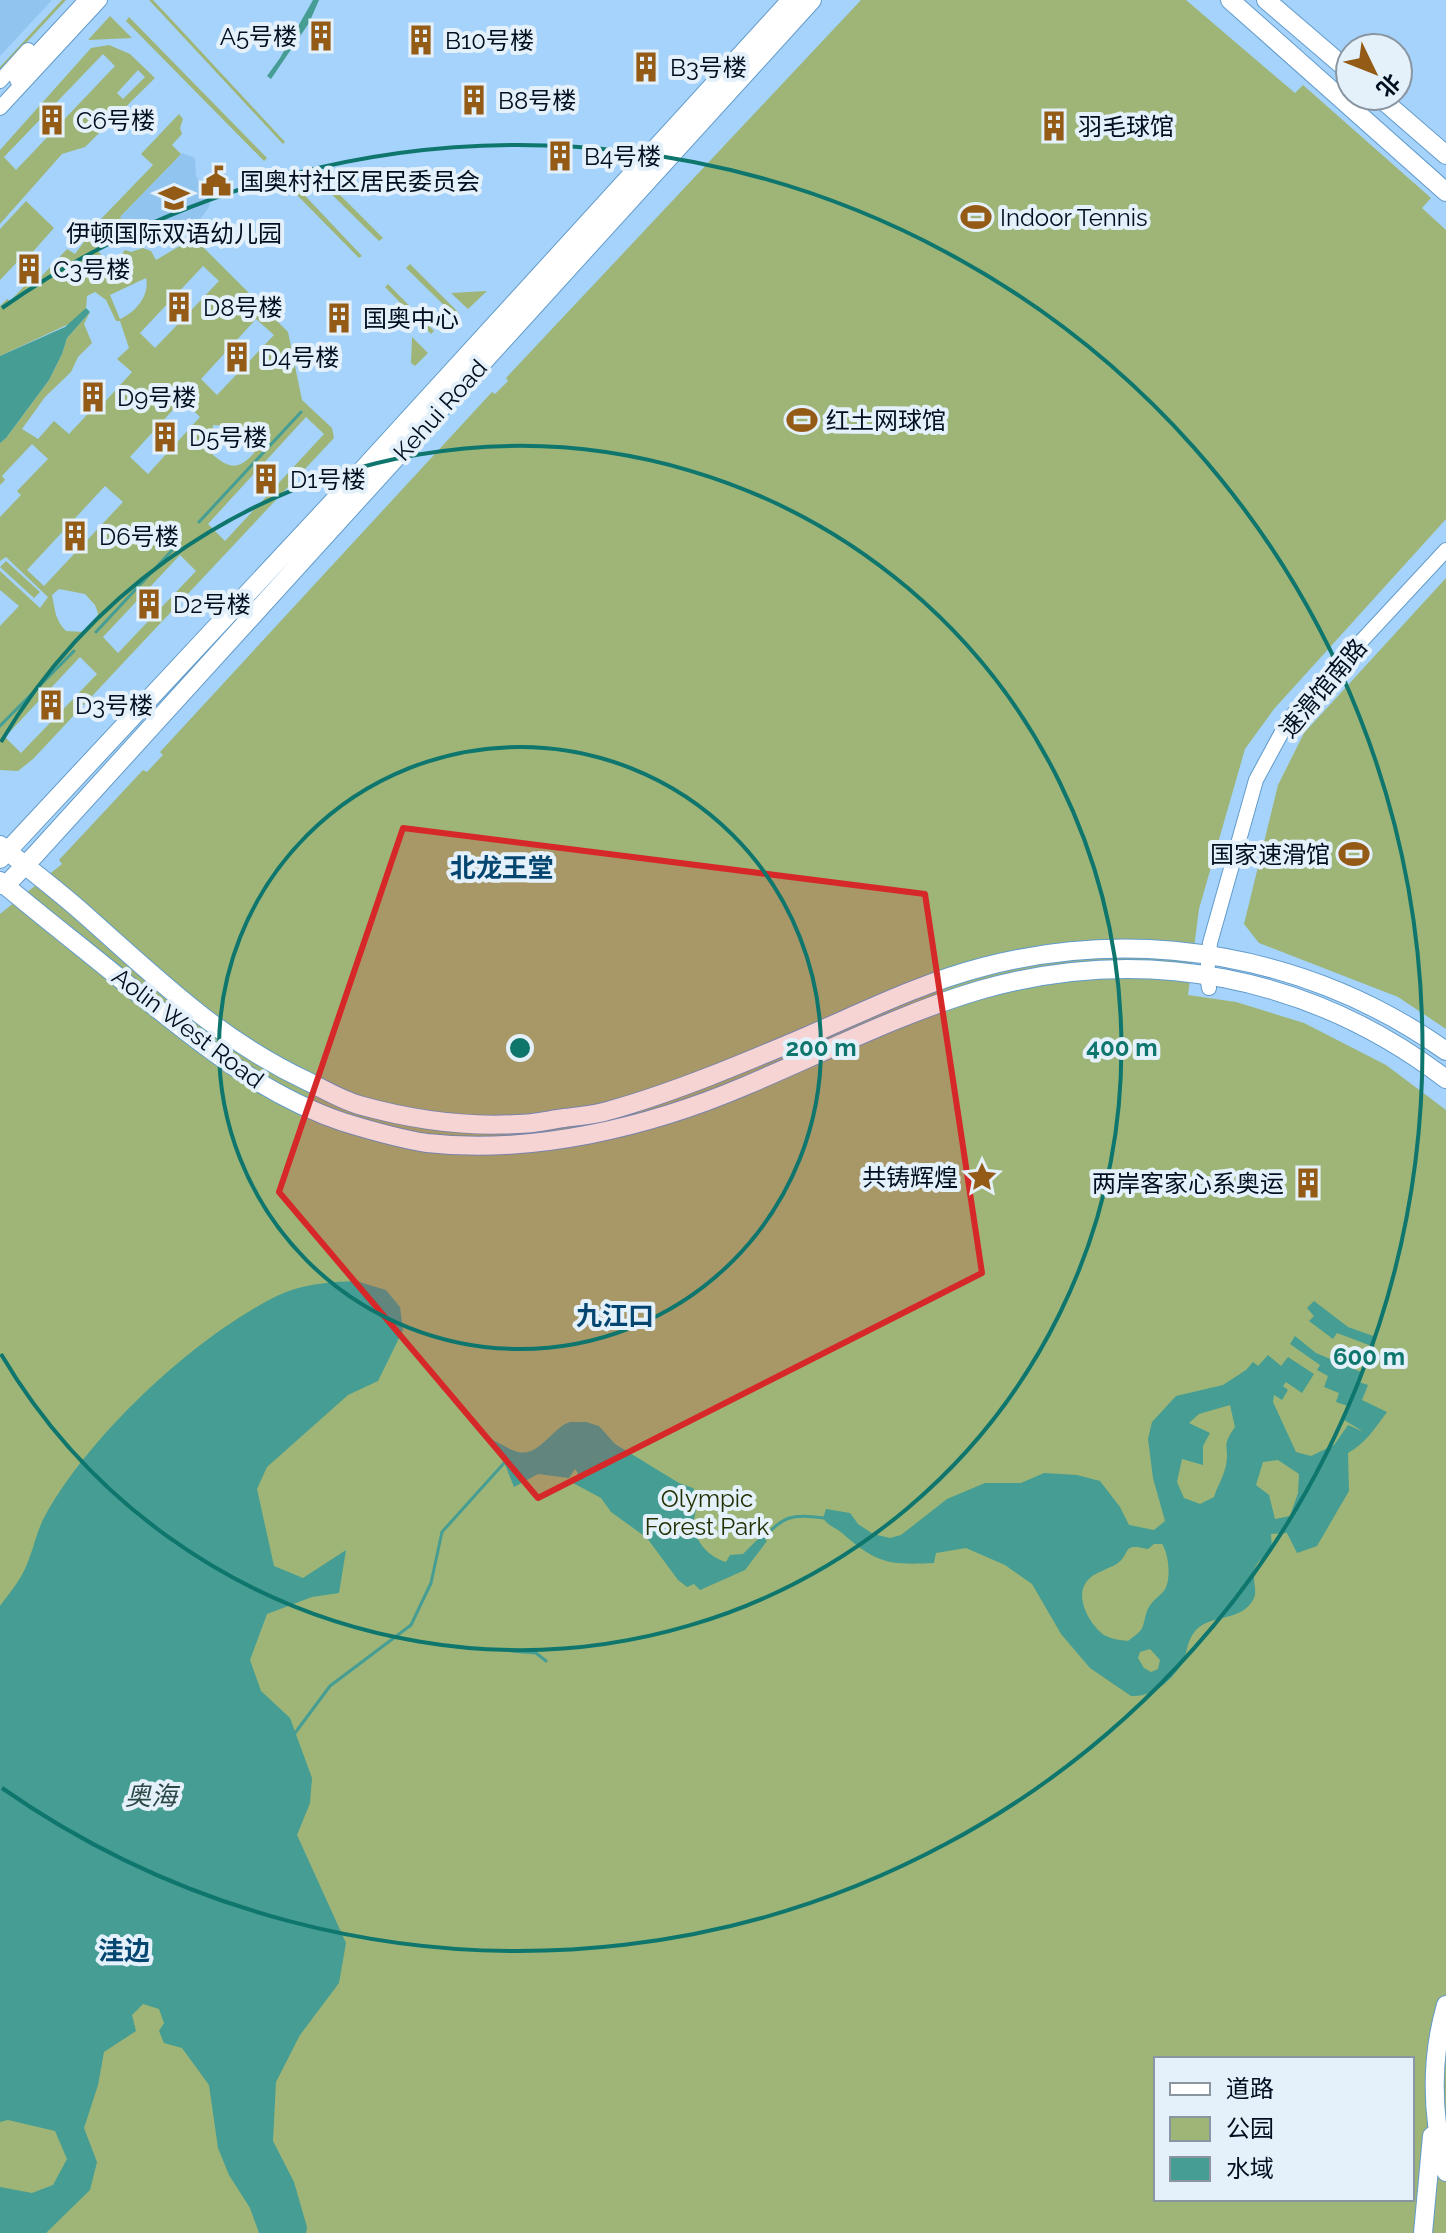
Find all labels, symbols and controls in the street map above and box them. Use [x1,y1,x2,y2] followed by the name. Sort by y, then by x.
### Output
[304,19,338,53] building icon: A5号楼
[220,22,297,51] place label: A5号楼
[404,23,438,57] building icon: B10号楼
[445,26,534,55] place label: B10号楼
[1334,32,1414,112] north arrow
[629,50,663,84] building icon: B3号楼
[670,53,747,82] place label: B3号楼
[1372,69,1406,103] text: 北
[457,83,491,117] building icon: B8号楼
[498,86,576,115] place label: B8号楼
[35,103,69,137] building icon: C6号楼
[76,106,155,135] place label: C6号楼
[1037,109,1071,143] building icon: 羽毛球馆
[1078,112,1174,141] place label: 羽毛球馆
[543,139,577,173] building icon: B4号楼
[584,142,661,171] place label: B4号楼
[199,164,233,198] public building icon: 国奥村社区居民委员会
[240,167,480,196] place label: 国奥村社区居民委员会
[157,181,191,215] school or university icon: 伊顿国际双语幼儿园
[959,200,993,234] sports icon: Indoor Tennis
[1000,203,1148,232] place label: Indoor Tennis
[66,219,282,248] place label: 伊顿国际双语幼儿园
[12,252,46,286] building icon: C3号楼
[53,255,130,284] place label: C3号楼
[162,290,196,324] building icon: D8号楼
[203,293,282,322] place label: D8号楼
[322,301,356,335] building icon: 国奥中心
[363,304,459,333] place label: 国奥中心
[220,340,254,374] building icon: D4号楼
[261,343,339,372] place label: D4号楼
[387,353,493,467] street label: Kehui Road
[76,380,110,414] building icon: D9号楼
[117,383,196,412] place label: D9号楼
[785,403,819,437] sports icon: 红土网球馆
[826,406,946,435] place label: 红土网球馆
[148,420,182,454] building icon: D5号楼
[189,423,267,452] place label: D5号楼
[249,462,283,496] building icon: D1号楼
[290,465,365,494] place label: D1号楼
[58,519,92,553] building icon: D6号楼
[99,522,179,551] place label: D6号楼
[132,587,166,621] building icon: D2号楼
[173,590,251,619] place label: D2号楼
[1273,633,1373,743] street label: 速滑馆南路
[34,688,68,722] building icon: D3号楼
[75,691,153,720] place label: D3号楼
[1337,837,1371,871] sports icon: 国家速滑馆
[1210,840,1330,869] place label: 国家速滑馆
[450,853,554,883] district label: 北龙王堂
[107,962,269,1094] street label: Aolin West Road
[785,1033,857,1062] text: 200 m
[1086,1033,1158,1062] text: 400 m
[506,1034,534,1062] centre of rings
[965,1160,999,1194] place icon: 共铸辉煌
[862,1163,958,1192] place label: 共铸辉煌
[1291,1166,1325,1200] building icon: 两岸客家心系奥运
[1092,1169,1284,1198] place label: 两岸客家心系奥运
[576,1301,654,1331] district label: 九江口
[1333,1342,1405,1371] text: 600 m
[645,1484,770,1541] park label: Olympic Forest Park
[125,1781,181,1811] water label: 奥海
[98,1936,150,1966] district label: 洼边
[1154,2057,1414,2201] legend
[1226,2074,1274,2103] text: 道路
[1226,2114,1274,2143] text: 公园
[1226,2154,1274,2183] text: 水域

